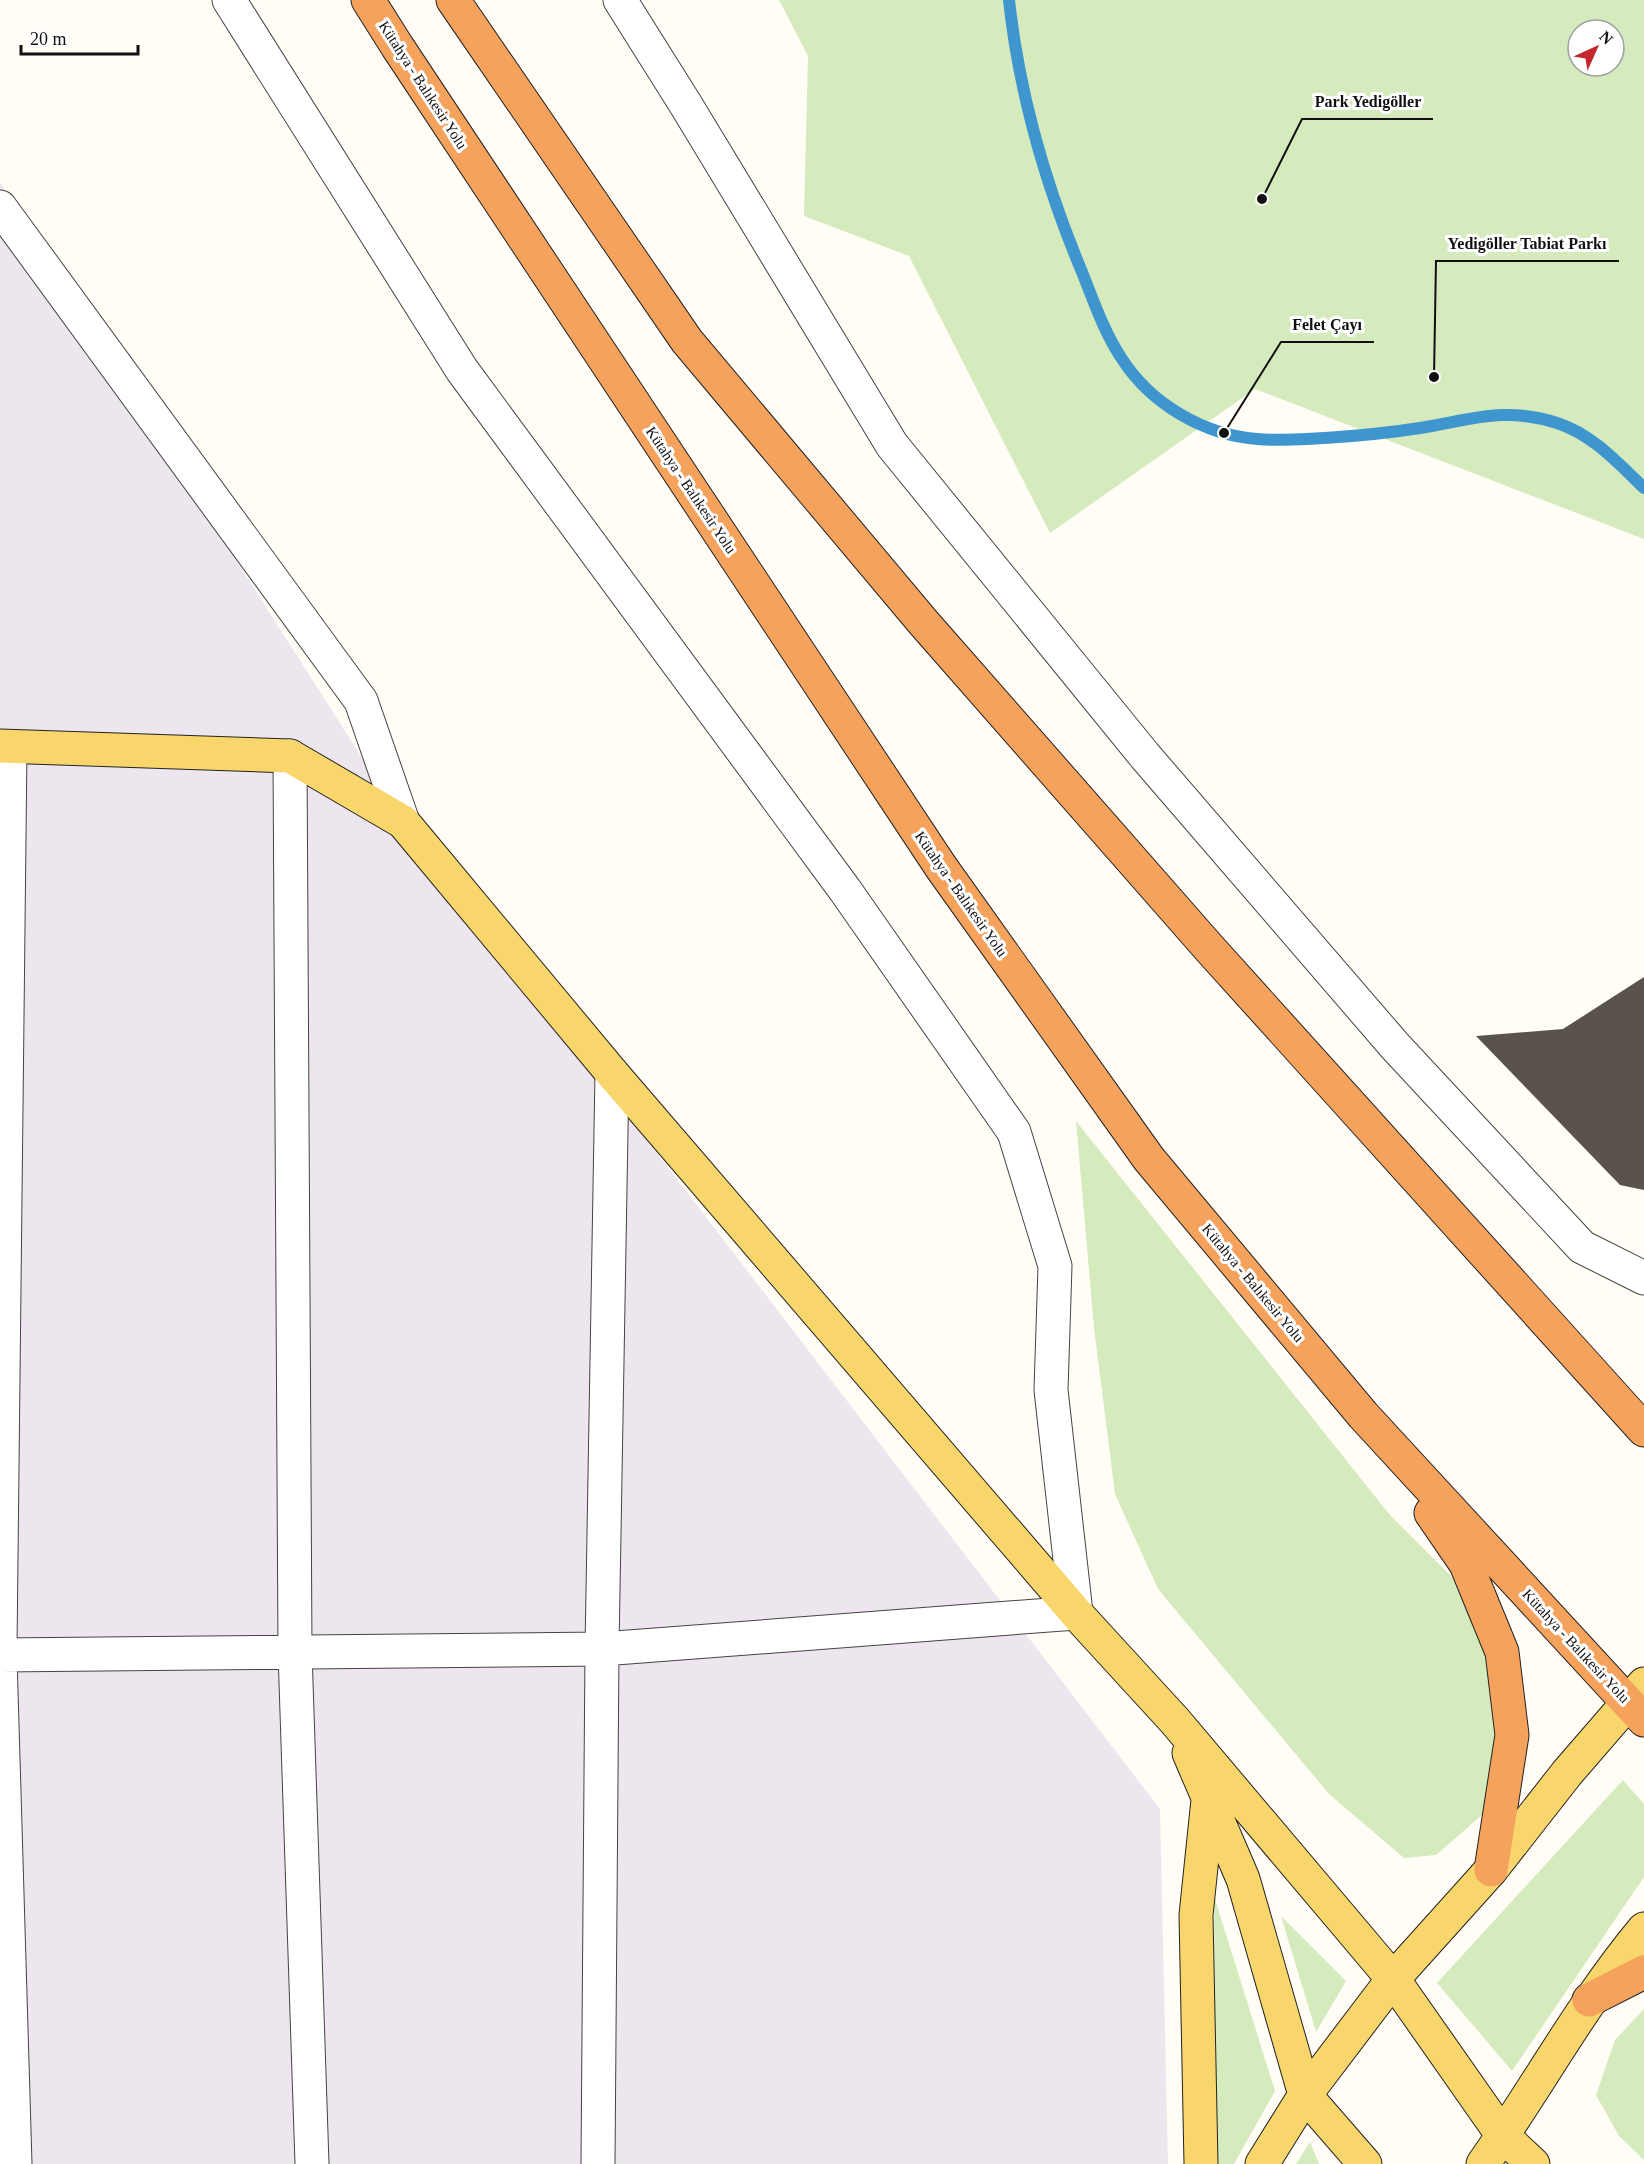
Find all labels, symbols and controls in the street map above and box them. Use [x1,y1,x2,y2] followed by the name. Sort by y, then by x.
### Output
[21,18,138,56] scale bar
[376,18,471,152] street label: Kütahya - Balıkesir Yolu
[1566,18,1626,78] north arrow
[1596,28,1617,48] text: N
[30,29,67,49] text: 20 m
[1302,85,1433,119] callout: Park Yedigöller
[1315,93,1421,111] text: Park Yedigöller
[1436,227,1619,261] callout: Yedigöller Tabiat Parkı
[1448,235,1607,253] text: Yedigöller Tabiat Parkı
[1281,308,1374,342] callout: Felet Çayı
[1292,316,1362,334] text: Felet Çayı
[643,424,740,557] street label: Kütahya - Balıkesir Yolu
[912,828,1011,960] street label: Kütahya - Balıkesir Yolu
[1199,1221,1307,1346] street label: Kütahya - Balıkesir Yolu
[1519,1586,1633,1706] street label: Kütahya - Balıkesir Yolu

